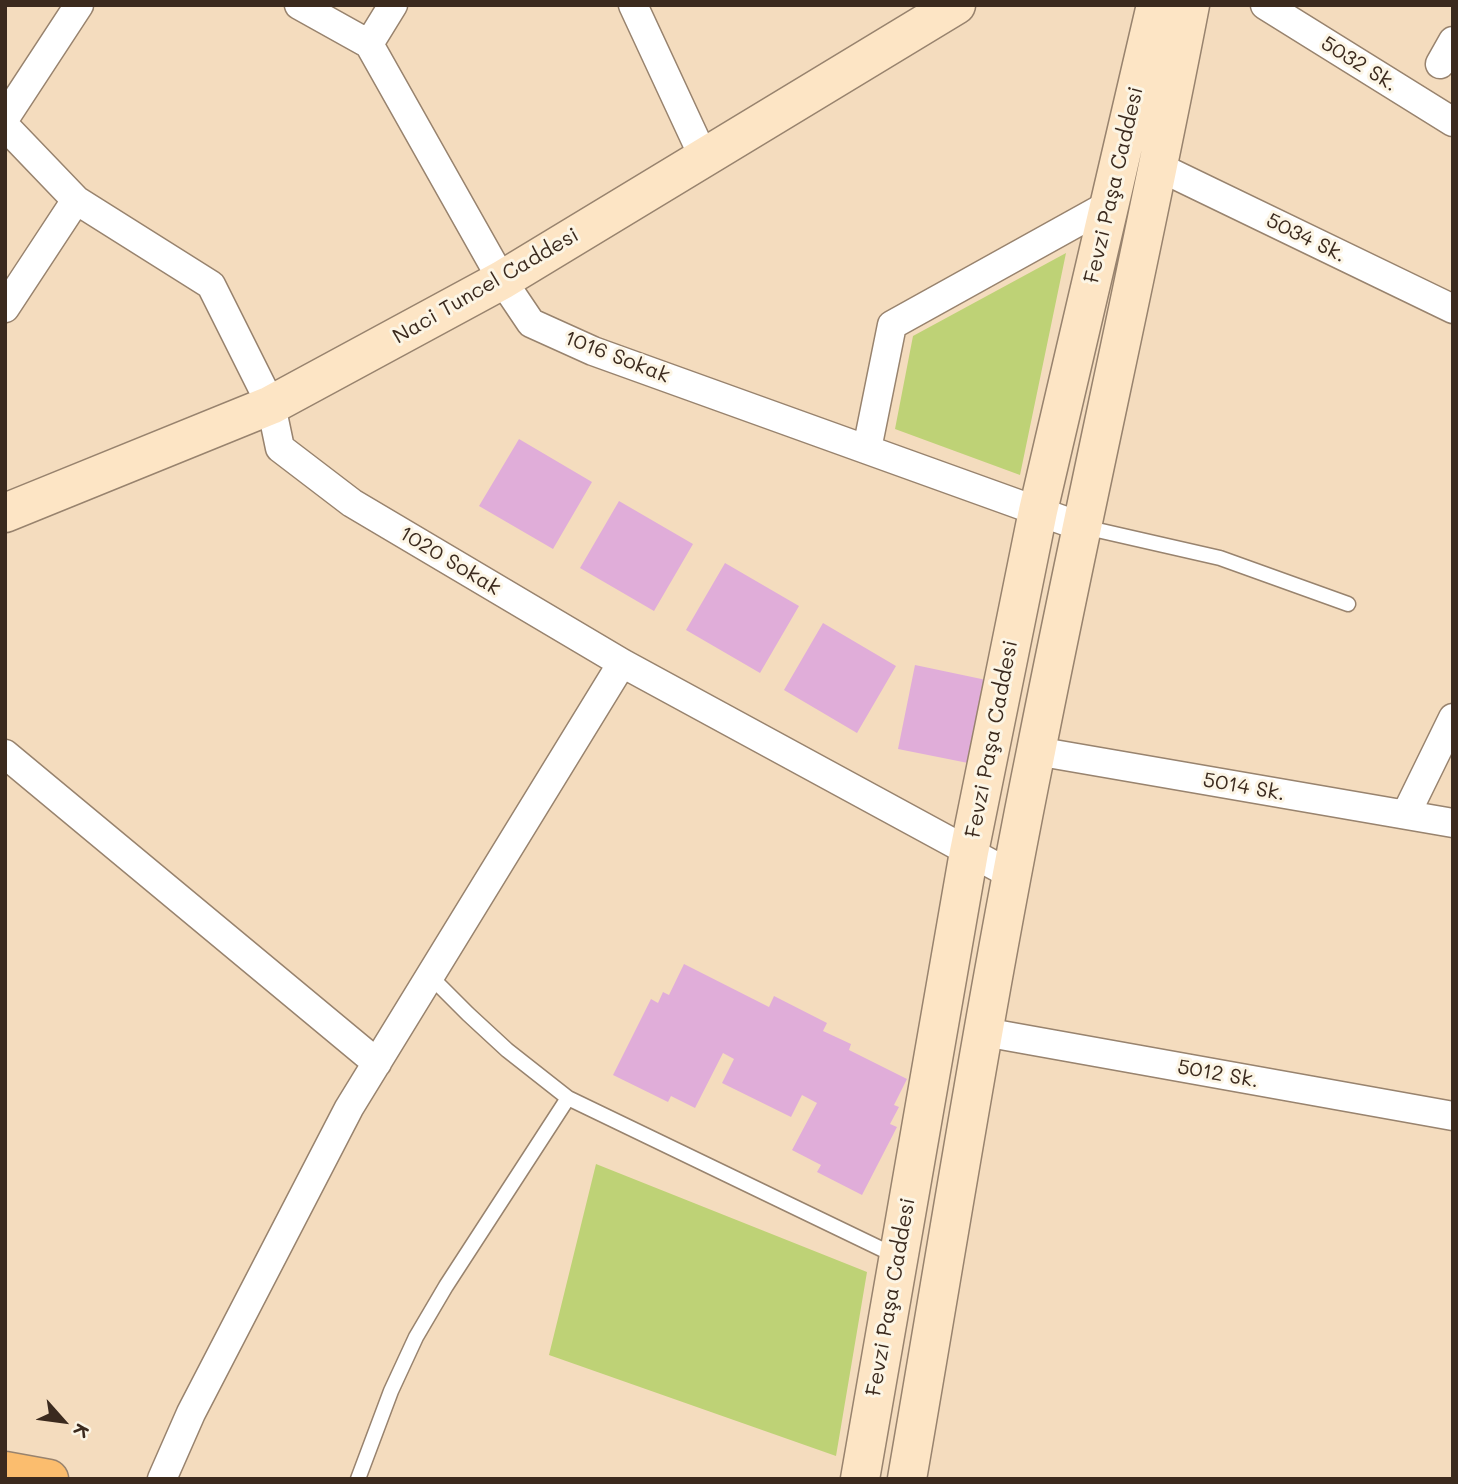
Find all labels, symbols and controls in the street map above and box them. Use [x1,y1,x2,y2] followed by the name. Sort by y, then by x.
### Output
[1316,31,1402,97] street label: 5032 Sk.
[1079,84,1149,286] street label: Fevzi Paşa Caddesi
[1262,208,1350,268] street label: 5034 Sk.
[389,222,583,350] street label: Naci Tuncel Caddesi
[561,325,673,389] street label: 1016 Sokak
[395,521,505,601] street label: 1020 Sokak
[960,638,1024,840] street label: Fevzi Paşa Caddesi
[1201,767,1287,807] street label: 5014 Sk.
[1175,1054,1261,1094] street label: 5012 Sk.
[861,1196,921,1398] street label: Fevzi Paşa Caddesi
[28,1386,98,1456] north arrow
[68,1420,96,1442] text: K

